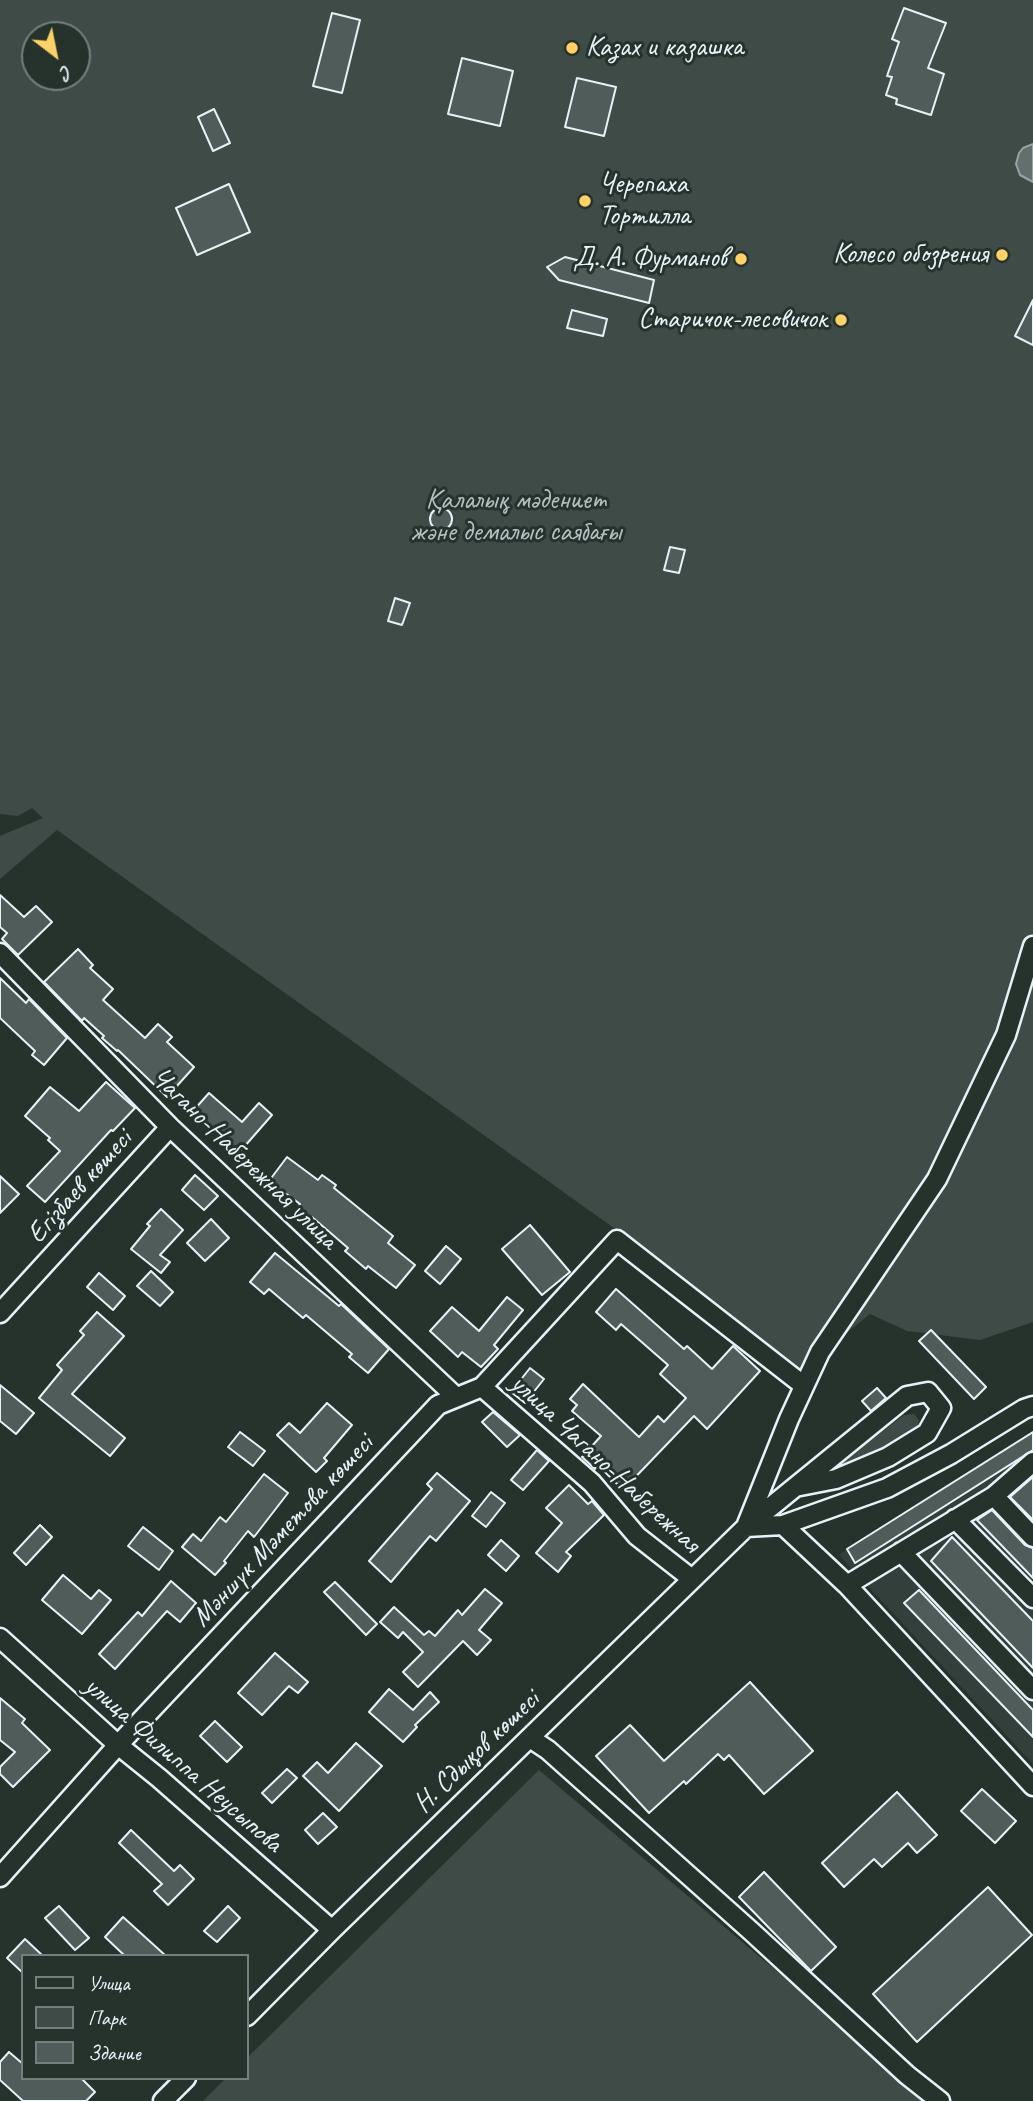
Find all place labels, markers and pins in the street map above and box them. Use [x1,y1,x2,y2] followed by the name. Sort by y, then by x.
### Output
[586,31,743,65] place label: Казах и казашка
[564,40,580,56] marker: Казах и казашка
[599,168,690,234] place label: Черепаха Тортилла
[577,193,593,209] marker: Черепаха Тортилла
[833,238,988,272] place label: Колесо обозрения
[573,242,727,276] place label: Д. А. Фурманов
[994,247,1010,263] marker: Колесо обозрения
[733,251,749,267] marker: Д. А. Фурманов
[638,303,827,337] place label: Старичок-лесовичок
[833,312,849,328] marker: Старичок-лесовичок

